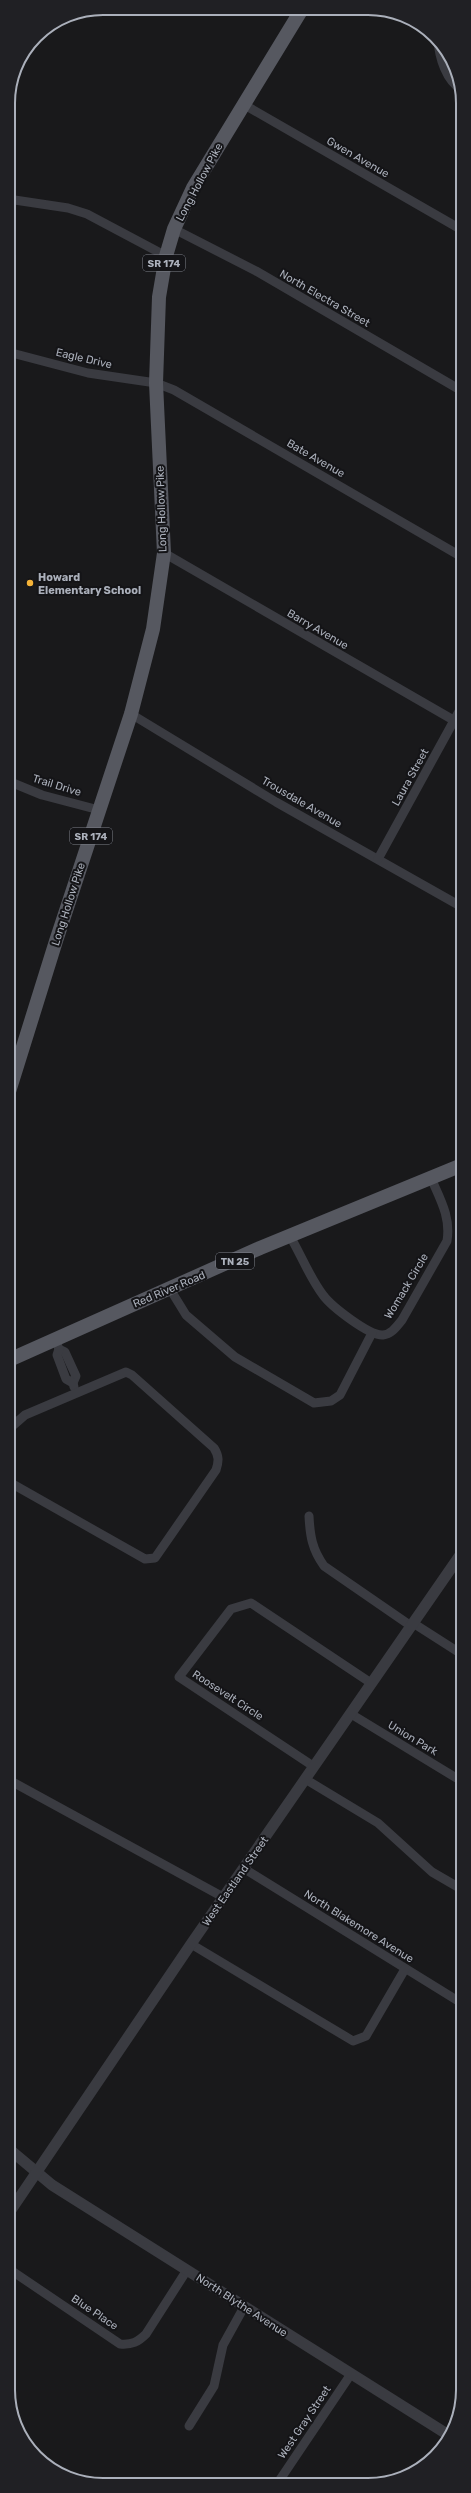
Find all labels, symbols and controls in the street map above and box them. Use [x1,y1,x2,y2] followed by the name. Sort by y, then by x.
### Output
[324,134,391,181] street label: Gwen Avenue
[173,141,225,224] street label: Long Hollow Pike
[143,255,185,271] road number: SR 174
[277,267,373,330] street label: North Electra Street
[55,346,113,371] street label: Eagle Drive
[284,437,347,480] street label: Bate Avenue
[153,466,170,552] street label: Long Hollow Pike
[38,571,141,597] place label: Howard Elementary School
[25,578,35,588] marker: Howard Elementary School
[285,607,351,652] street label: Barry Avenue
[389,746,432,808] street label: Laura Street
[31,772,83,799] street label: Trail Drive
[259,774,344,831] street label: Trousdale Avenue
[70,828,112,844] road number: SR 174
[49,861,88,947] street label: Long Hollow Pike
[382,1251,431,1321] street label: Womack Circle
[216,1253,254,1269] road number: TN 25
[131,1268,207,1311] street label: Red River Road
[190,1668,266,1723] street label: Roosevelt Circle
[386,1719,440,1758] street label: Union Park
[200,1833,272,1929] street label: West Eastland Street
[302,1887,416,1966] street label: North Blakemore Avenue
[194,2271,290,2340] street label: North Blythe Avenue
[69,2292,121,2333] street label: Blue Place
[275,2383,334,2461] street label: West Gray Street

